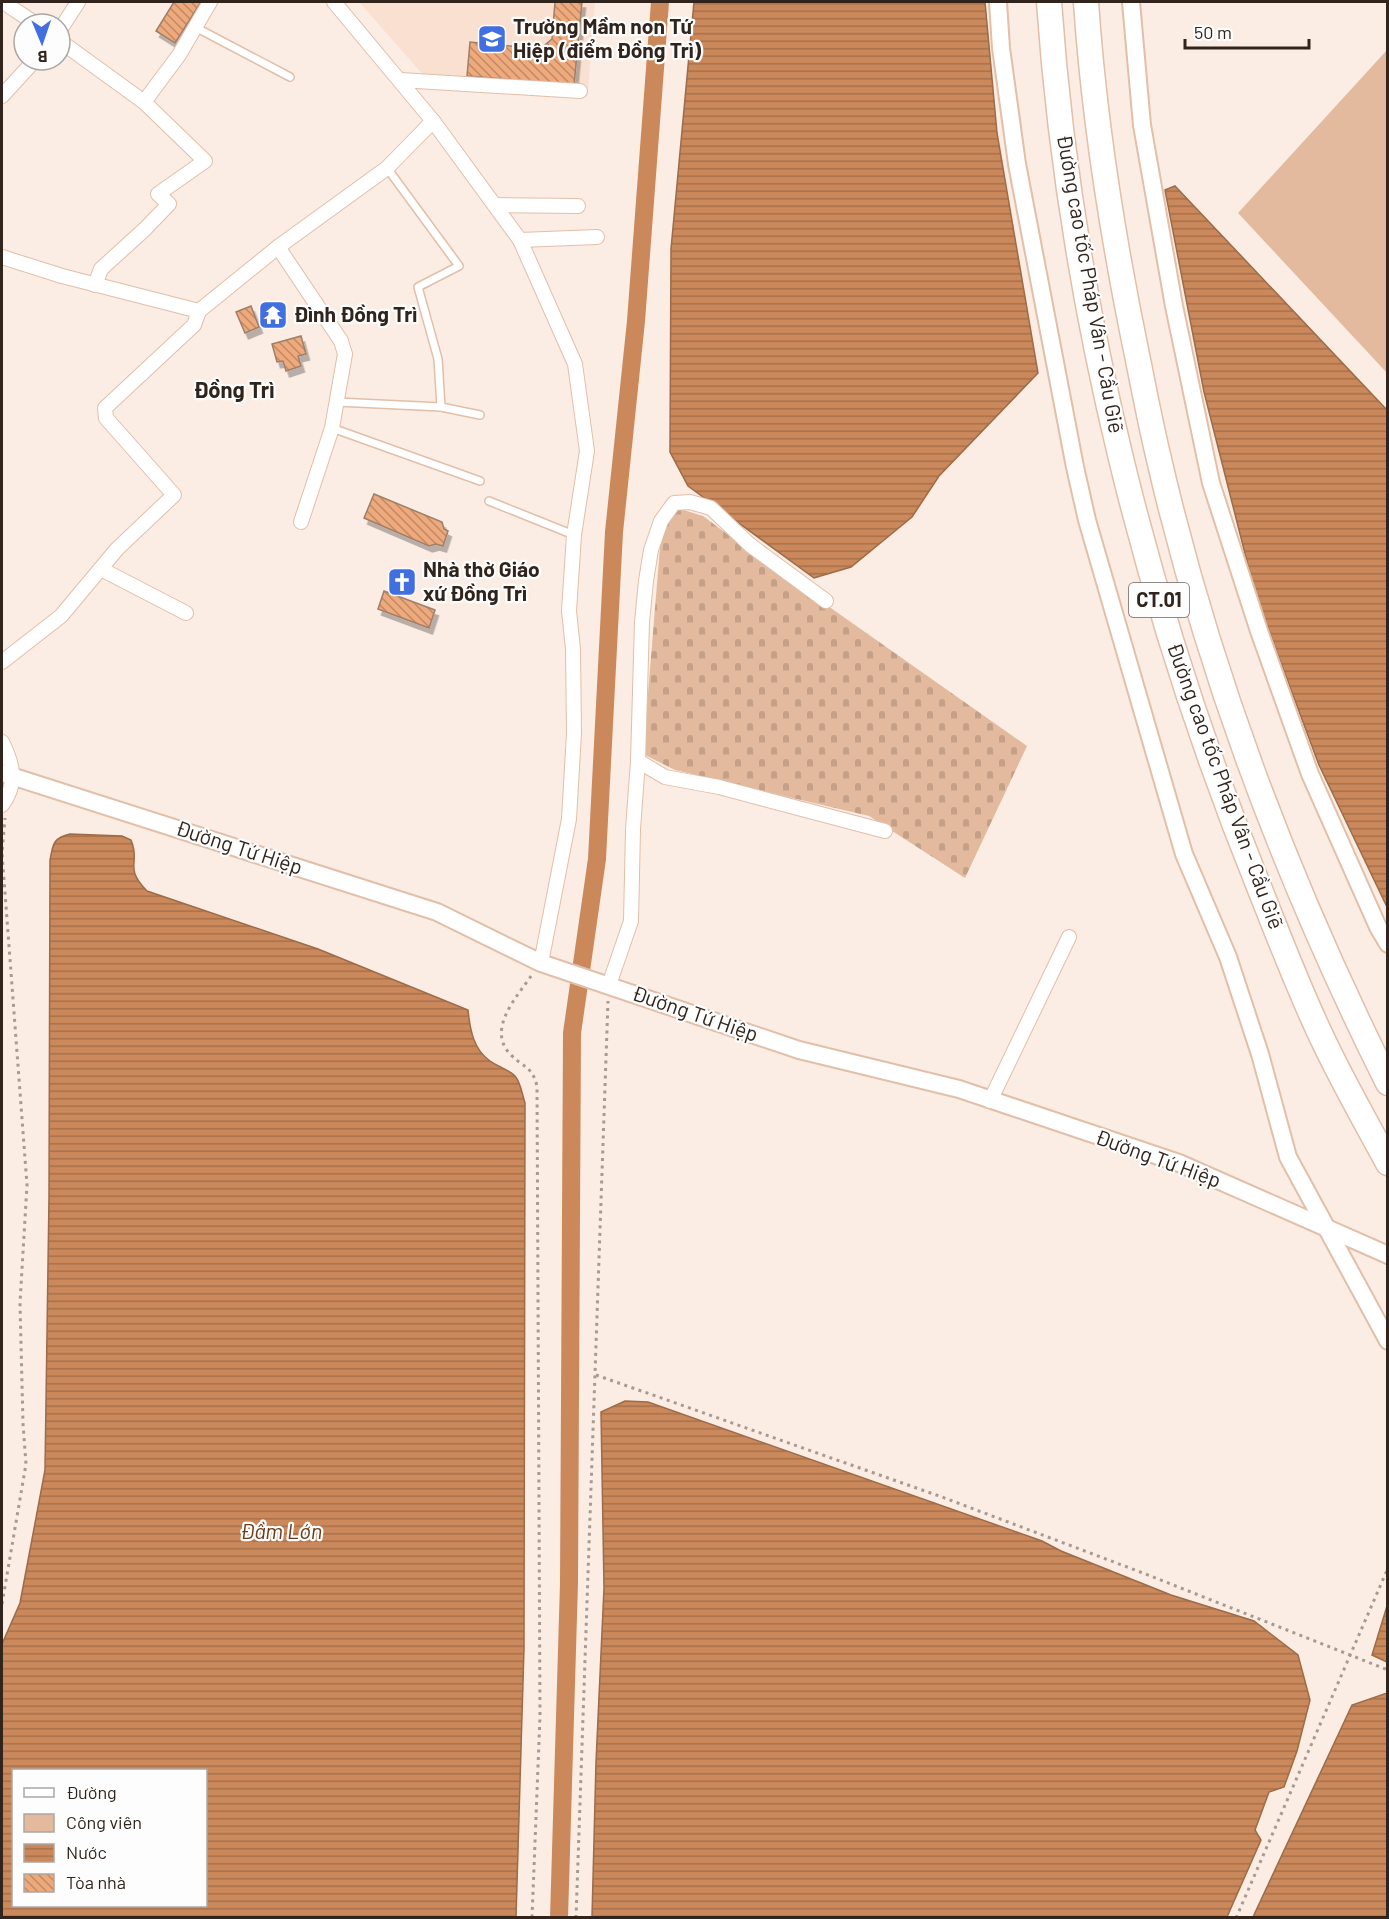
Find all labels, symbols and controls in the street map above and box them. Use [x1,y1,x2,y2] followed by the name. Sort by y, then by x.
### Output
[12,12,72,72] north arrow
[1185,12,1310,50] scale bar
[513,13,702,63] place label: Trường Mầm non Tứ Hiệp (điểm Đồng Trì)
[1194,21,1232,43] text: 50 m
[476,23,508,55] school or university icon: Trường Mầm non Tứ Hiệp (điểm Đồng Trì)
[37,48,48,67] text: B
[1053,132,1130,435] street label: Đường cao tốc Pháp Vân - Cầu Giẽ
[257,299,289,331] temple icon: Đình Đồng Trì
[294,301,417,326] place label: Đình Đồng Trì
[194,376,274,402] district label: Đồng Trì
[423,556,540,605] place label: Nhà thờ Giáo xứ Đồng Trì
[386,566,418,598] church icon: Nhà thờ Giáo xứ Đồng Trì
[1129,583,1189,617] road number: CT.01
[1163,639,1290,932] street label: Đường cao tốc Pháp Vân - Cầu Giẽ
[173,814,306,879] street label: Đường Tứ Hiệp
[629,979,762,1046] street label: Đường Tứ Hiệp
[1092,1123,1225,1192] street label: Đường Tứ Hiệp
[240,1517,322,1543] water label: Đầm Lớn
[12,1769,207,1907] legend
[66,1781,117,1803] text: Đường
[66,1811,142,1833] text: Công viên
[66,1841,107,1863] text: Nước
[66,1871,126,1893] text: Tòa nhà

